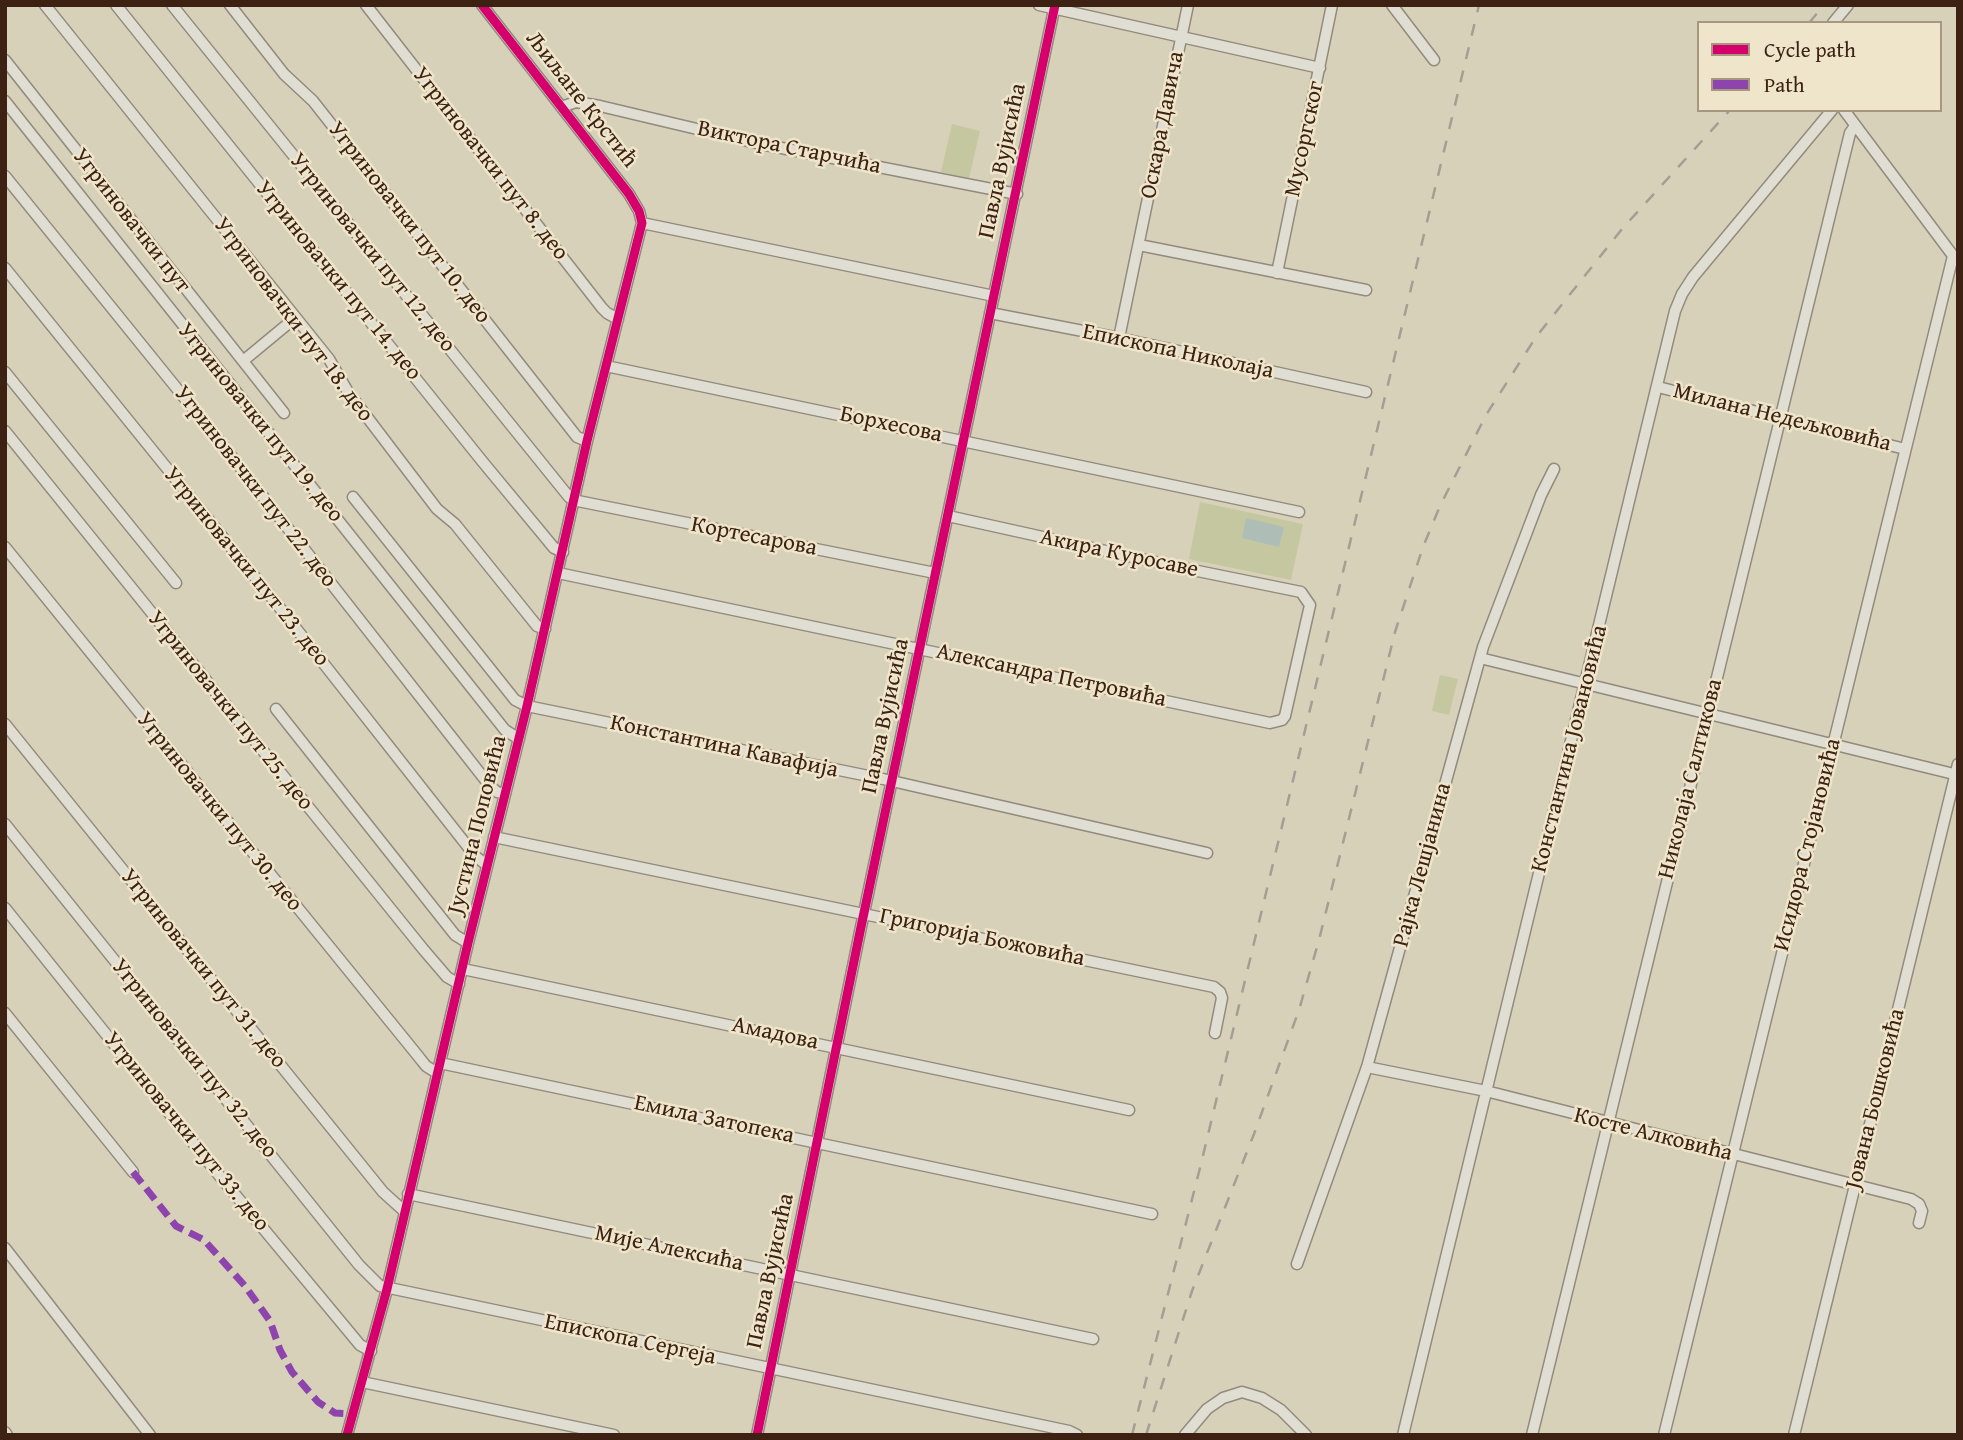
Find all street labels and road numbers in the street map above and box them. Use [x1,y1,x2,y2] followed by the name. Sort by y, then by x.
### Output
[519,26,643,174] street label: Љиљане Крстић
[1135,49,1191,201] street label: Оскара Давича
[406,62,574,266] street label: Угриновачки пут 8. део
[1279,79,1331,199] street label: Мусоргског
[973,81,1033,241] street label: Павла Вујисића
[695,115,883,181] street label: Виктора Старчића
[322,116,496,330] street label: Угриновачки пут 10. део
[66,143,196,299] street label: Угриновачки пут
[283,148,461,358] street label: Угриновачки пут 12. део
[249,176,427,386] street label: Угриновачки пут 14. део
[207,212,379,428] street label: Угриновачки пут 18. део
[171,318,349,528] street label: Угриновачки пут 19. део
[1080,318,1276,386] street label: Епископа Николаја
[1670,378,1894,458] street label: Милана Недељковића
[168,380,342,594] street label: Угриновачки пут 22. део
[837,401,945,449] street label: Борхесова
[157,462,335,672] street label: Угриновачки пут 23. део
[689,511,819,563] street label: Кортесарова
[1037,524,1201,584] street label: Акира Куросаве
[141,606,319,816] street label: Угриновачки пут 25. део
[1526,622,1614,876] street label: Константина Јовановића
[856,636,916,796] street label: Павла Вујисића
[933,638,1169,714] street label: Александра Петровића
[1653,676,1729,882] street label: Николаја Салтикова
[130,707,308,917] street label: Угриновачки пут 30. део
[607,709,841,785] street label: Константина Кавафија
[442,733,514,917] street label: Јустина Поповића
[1768,736,1848,954] street label: Исидора Стојановића
[1388,780,1458,950] street label: Рајка Лешјанина
[114,864,292,1074] street label: Угриновачки пут 31. део
[877,903,1087,973] street label: Григорија Божовића
[105,954,283,1164] street label: Угриновачки пут 32. део
[1840,1006,1912,1192] street label: Јована Бошковића
[729,1011,821,1057] street label: Амадова
[97,1027,275,1237] street label: Угриновачки пут 33. део
[631,1090,797,1150] street label: Емила Затопека
[1571,1102,1735,1168] street label: Косте Алковића
[741,1191,801,1351] street label: Павла Вујисића
[592,1220,746,1278] street label: Мије Алексића
[542,1308,718,1372] street label: Епископа Сергеја

